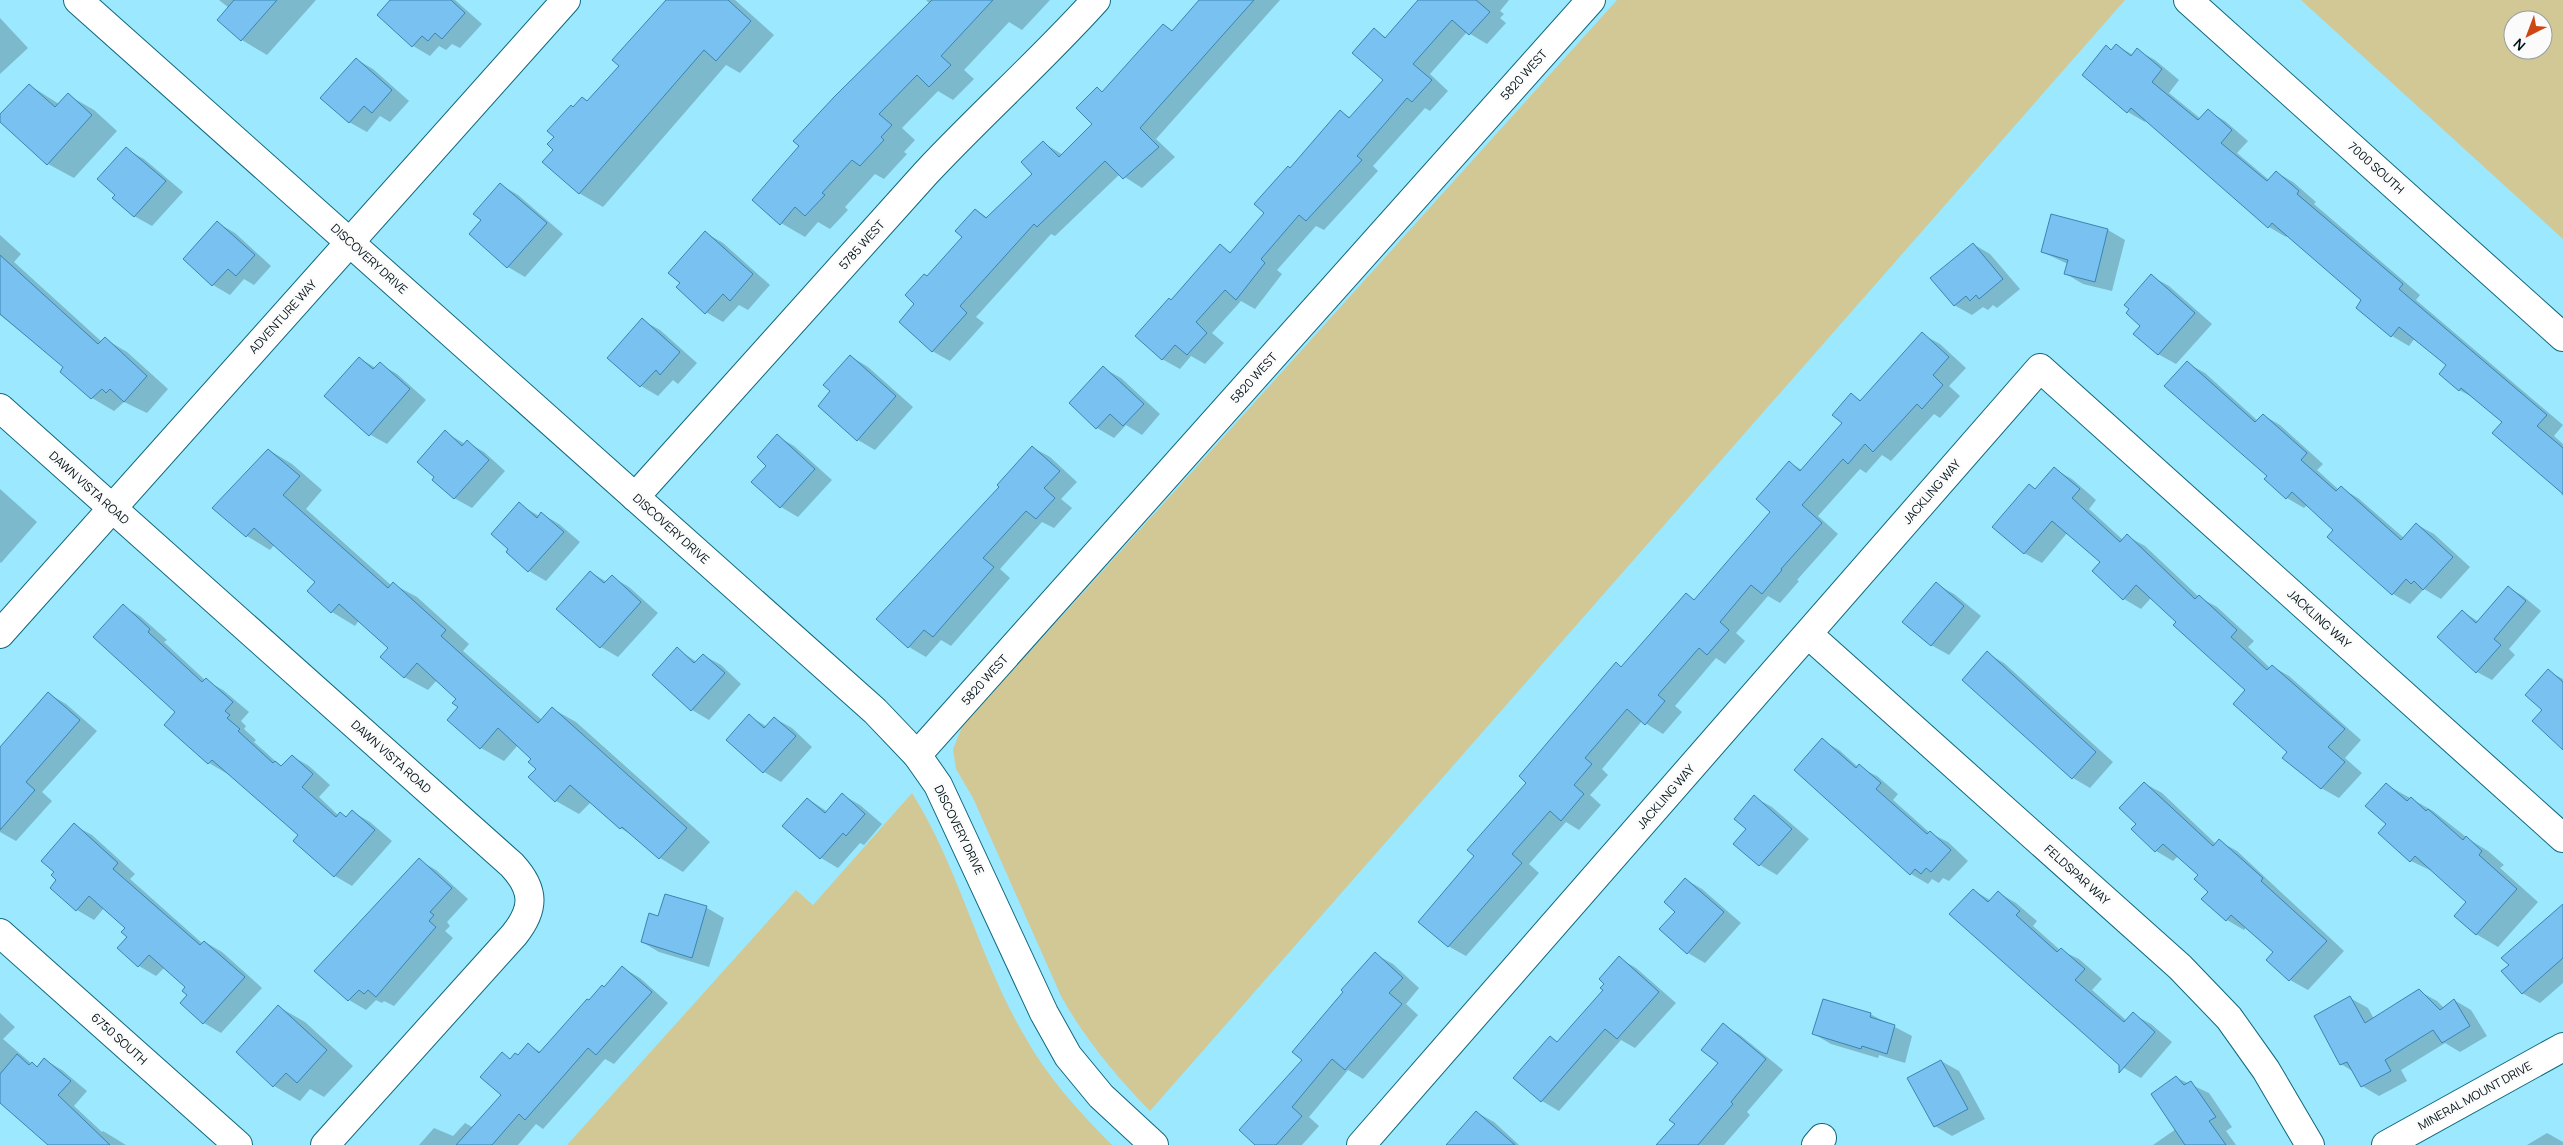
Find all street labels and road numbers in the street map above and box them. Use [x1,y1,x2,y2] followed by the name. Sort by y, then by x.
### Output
[1496,45,1552,104] street label: 5820 WEST
[2345,138,2408,197] street label: 7000 SOUTH
[835,215,889,273] street label: 5785 WEST
[327,220,411,298] street label: DISCOVERY DRIVE
[245,276,321,357] street label: ADVENTURE WAY
[1226,348,1282,407] street label: 5820 WEST
[46,447,133,528] street label: DAWN VISTA ROAD
[1899,456,1965,528] street label: JACKLING WAY
[629,490,713,568] street label: DISCOVERY DRIVE
[2284,585,2355,652] street label: JACKLING WAY
[957,650,1013,709] street label: 5820 WEST
[348,716,435,797] street label: DAWN VISTA ROAD
[1633,761,1699,833] street label: JACKLING WAY
[930,782,989,878] street label: DISCOVERY DRIVE
[2041,841,2114,909] street label: FELDSPAR WAY
[88,1009,151,1068] street label: 6750 SOUTH
[2415,1057,2535,1134] street label: MINERAL MOUNT DRIVE

